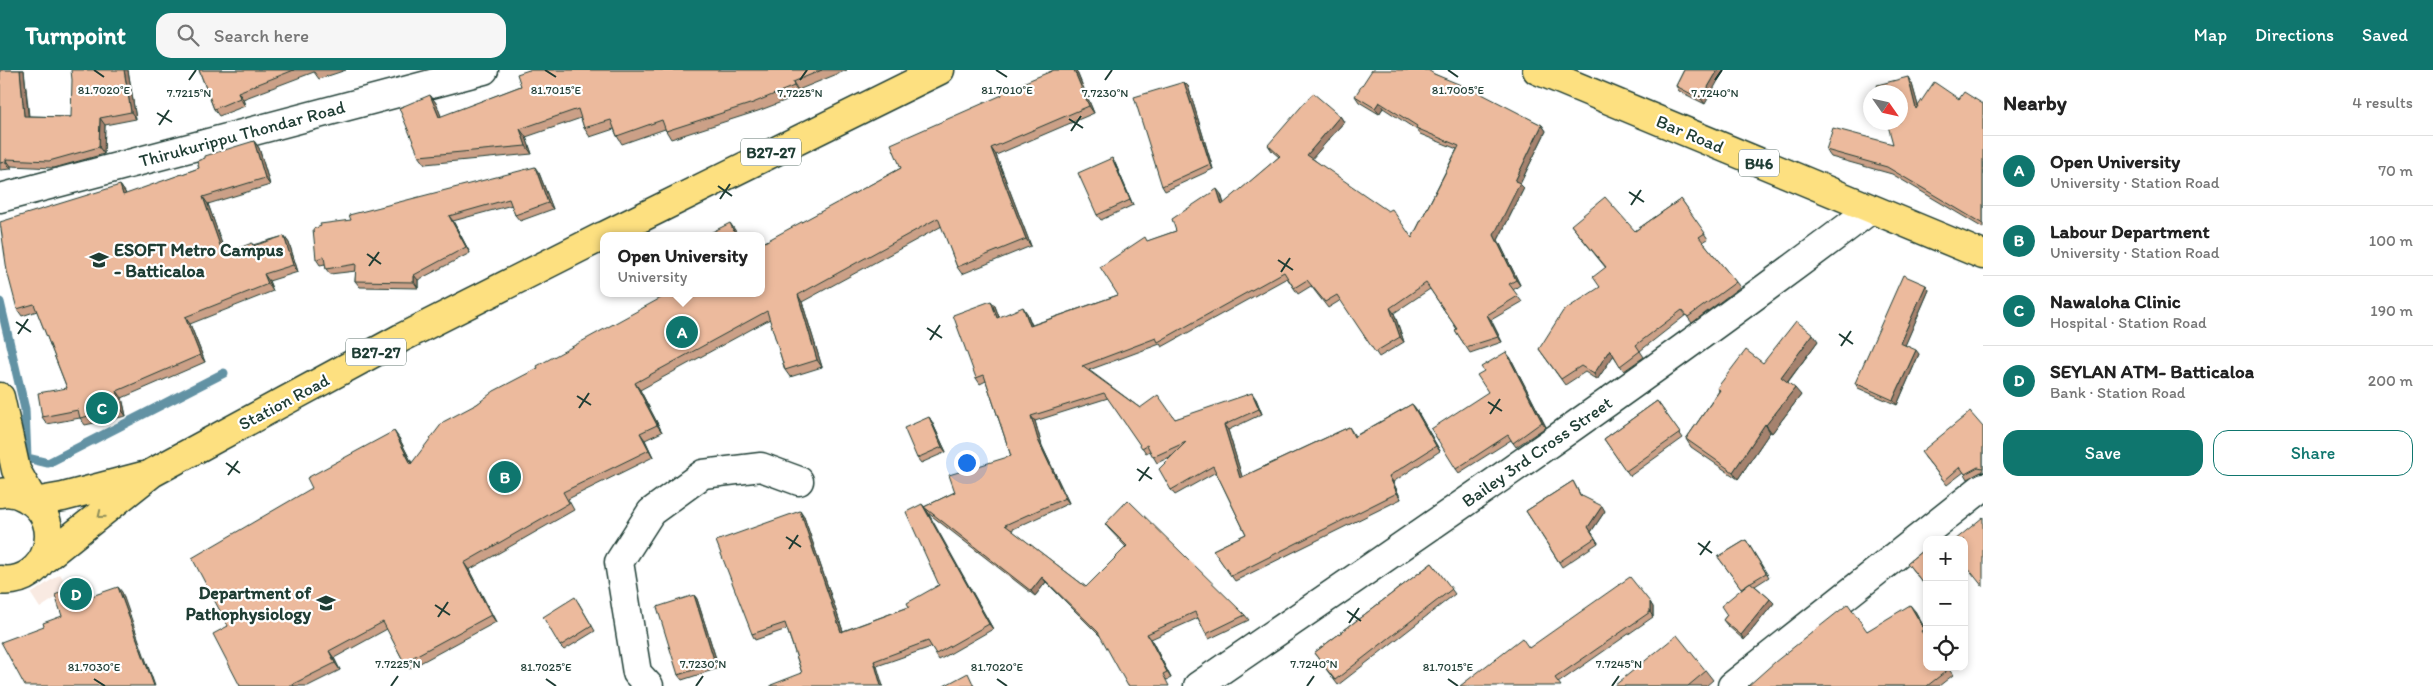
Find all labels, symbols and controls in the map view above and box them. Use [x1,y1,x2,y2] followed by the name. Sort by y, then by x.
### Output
[156,13,506,58] search box
[25,21,126,50] text: Turnpoint
[174,21,202,49] icon: search
[214,24,309,47] text: Search here
[2194,24,2227,46] text: Map
[2255,24,2334,46] text: Directions
[2362,24,2408,46] text: Saved
[78,83,131,97] text: 81.7020°E
[531,83,582,97] text: 81.7015°E
[981,83,1033,97] text: 81.7010°E
[1432,83,1485,97] text: 81.7005°E
[1863,85,1908,130] north arrow
[167,86,211,100] text: 7.7215°N
[777,86,823,100] text: 7.7225°N
[1082,86,1128,100] text: 7.7230°N
[1691,86,1739,100] text: 7.7240°N
[2003,90,2067,115] text: Nearby
[2352,93,2413,112] text: 4 results
[137,96,348,172] street label: Thirukurippu Thondar Road
[1653,110,1728,158] street label: Bar Road
[741,138,801,165] road number: B27-27
[1739,150,1779,176] road number: B46
[2050,150,2180,173] text: Open University
[2014,161,2024,180] text: A
[2378,161,2413,180] text: 70 m
[2050,173,2220,192] text: University · Station Road
[2050,220,2210,243] text: Labour Department
[2014,231,2024,250] text: B
[2369,231,2413,250] text: 100 m
[600,232,765,297] popup
[114,239,284,282] place label: ESOFT Metro Campus - Batticaloa
[2050,243,2220,262] text: University · Station Road
[617,244,748,267] text: Open University
[88,249,110,271] school or university icon: ESOFT Metro Campus - Batticaloa
[617,267,687,286] text: University
[2050,290,2181,313] text: Nawaloha Clinic
[2014,301,2024,320] text: C
[2370,301,2413,320] text: 190 m
[666,313,698,351] pin: A
[2050,313,2207,332] text: Hospital · Station Road
[346,338,406,366] road number: B27-27
[2050,360,2254,383] text: SEYLAN ATM- Batticaloa
[235,369,333,435] street label: Station Road
[2014,371,2024,390] text: D
[2368,371,2413,390] text: 200 m
[2050,383,2186,402] text: Bank · Station Road
[86,389,118,427] pin: C
[1458,392,1617,512] street label: Bailey 3rd Cross Street
[2003,430,2203,476] button: Save
[2213,430,2413,476] button: Share
[954,450,980,476] your location
[489,458,521,496] pin: B
[97,510,106,519] one-way arrow
[1923,536,1968,671] map controls
[1923,536,1968,581] button: +
[60,575,92,613] pin: D
[1923,581,1968,626] button: −
[185,582,312,625] place label: Department of Pathophysiology
[315,592,337,614] school or university icon: Department of Pathophysiology
[1923,626,1968,671] button: locate
[375,657,421,671] text: 7.7225°N
[680,657,726,671] text: 7.7230°N
[1290,657,1338,671] text: 7.7240°N
[1596,657,1642,671] text: 7.7245°N
[68,660,121,674] text: 81.7030°E
[520,660,572,674] text: 81.7025°E
[971,660,1024,674] text: 81.7020°E
[1423,660,1474,674] text: 81.7015°E

